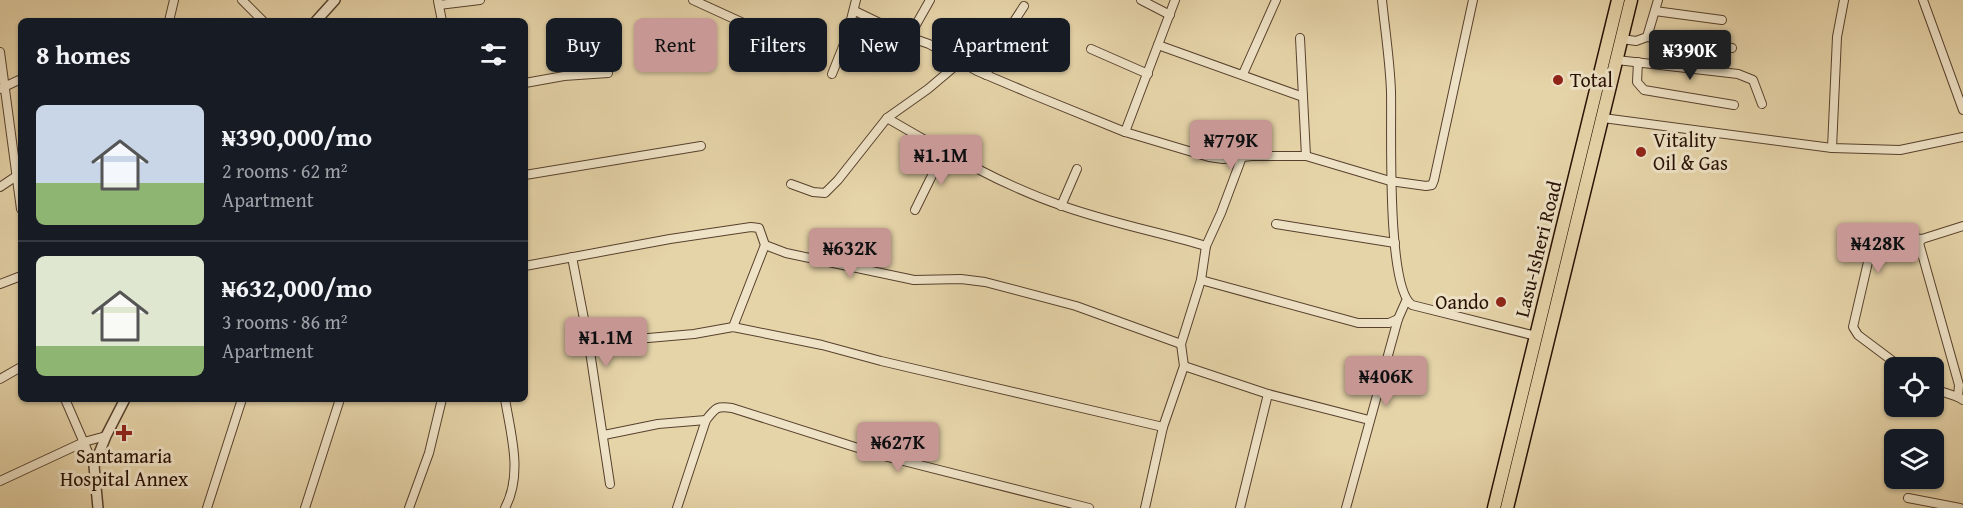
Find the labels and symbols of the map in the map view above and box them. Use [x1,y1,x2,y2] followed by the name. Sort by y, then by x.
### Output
[1648,30,1732,81] pin: ₦390K
[1570,65,1613,94] place label: Total
[1551,73,1565,87] marker: Total
[1189,120,1273,171] pin: ₦779K
[1653,125,1728,177] place label: Vitality Oil & Gas
[899,135,983,186] pin: ₦1.1M
[1634,145,1648,159] marker: Vitality Oil & Gas
[1507,177,1569,320] street label: Lasu-Isheri Road
[1836,223,1920,274] pin: ₦428K
[808,228,892,279] pin: ₦632K
[1435,287,1489,316] place label: Oando
[1494,295,1508,309] marker: Oando
[564,317,648,368] pin: ₦1.1M
[1344,356,1428,407] pin: ₦406K
[856,422,940,473] pin: ₦627K
[115,424,133,442] marker: Santamaria Hospital Annex
[60,441,189,493] place label: Santamaria Hospital Annex

